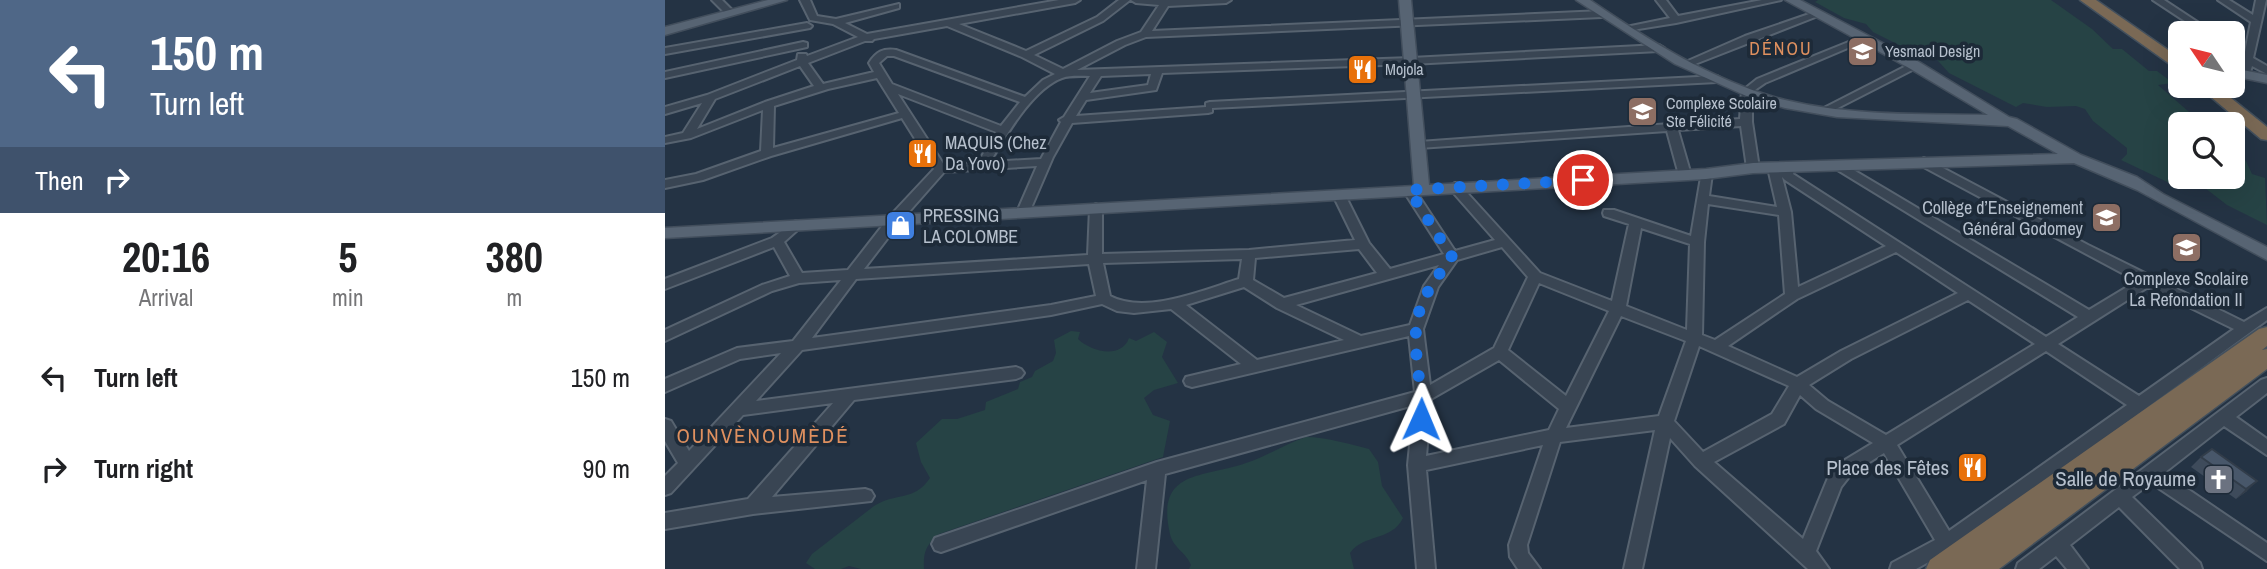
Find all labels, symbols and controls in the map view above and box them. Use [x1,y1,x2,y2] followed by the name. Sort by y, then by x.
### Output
[150,19,264,85] text: 150 m
[2168,21,2245,98] north arrow
[2168,21,2245,189] map controls
[35,28,126,119] icon: left
[1845,34,1879,68] school or university icon: Yesmaol Design
[1749,36,1813,61] district label: DÉNOU
[1885,40,1980,62] place label: Yesmaol Design
[1345,52,1379,86] restaurant icon: Mojola
[1385,58,1424,80] place label: Mojola
[150,82,244,125] text: Turn left
[1666,92,1777,132] place label: Complexe Scolaire Ste Félicité
[1626,95,1660,129] school or university icon: Complexe Scolaire Ste Félicité
[2168,112,2245,189] button: search
[945,130,1047,176] place label: MAQUIS (Chez Da Yovo)
[905,136,939,170] restaurant icon: MAQUIS (Chez Da Yovo)
[1553,150,1613,210] pin
[98,161,136,199] icon: right
[1564,161,1602,199] icon: arrive
[35,163,84,198] text: Then
[1922,195,2084,241] place label: Collège d’Enseignement Général Godomey
[2089,201,2123,235] school or university icon: Collège d’Enseignement Général Godomey
[923,203,1018,249] place label: PRESSING LA COLOMBE
[883,209,917,243] shop icon: PRESSING LA COLOMBE
[122,229,210,285] text: 20:16
[338,229,357,285] text: 5
[486,229,543,285] text: 380
[2169,231,2203,265] school or university icon: Complexe Scolaire La Refondation II
[2124,266,2248,312] place label: Complexe Scolaire La Refondation II
[139,282,193,313] text: Arrival
[332,282,364,313] text: min
[506,282,522,313] text: m
[35,359,73,397] icon: left
[94,360,178,395] text: Turn left
[571,360,630,395] text: 150 m
[1384,382,1458,456] position arrow
[676,421,850,450] district label: OUNVÈNOUMÈDÉ
[35,450,73,488] icon: right
[94,451,193,486] text: Turn right
[583,451,630,486] text: 90 m
[1955,451,1989,485] restaurant icon: Place des Fêtes
[1826,453,1949,482] place label: Place des Fêtes
[2202,462,2236,496] church icon: Salle de Royaume
[2055,464,2196,493] place label: Salle de Royaume

